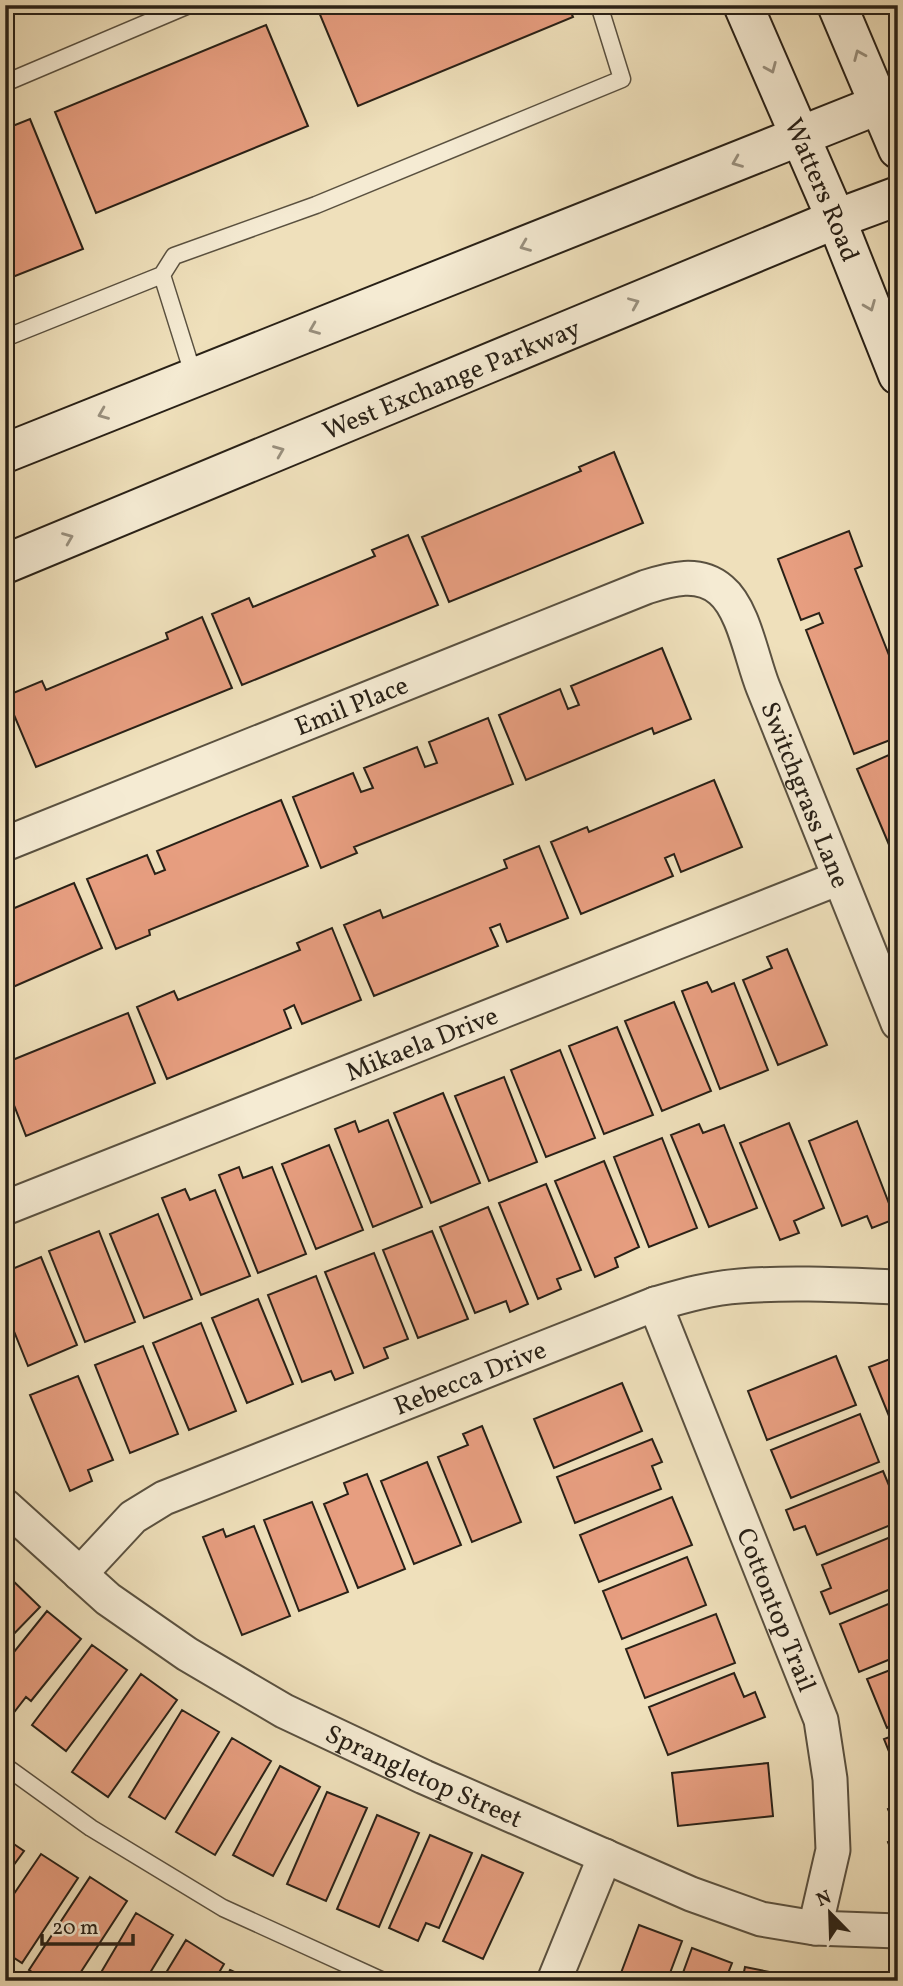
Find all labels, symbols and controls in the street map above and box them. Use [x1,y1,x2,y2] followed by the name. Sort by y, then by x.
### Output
[853,49,867,61] one-way arrow
[762,61,776,73] one-way arrow
[774,113,867,267] street label: Watters Road
[732,154,744,168] one-way arrow
[520,237,532,251] one-way arrow
[627,298,639,312] one-way arrow
[862,299,876,311] one-way arrow
[318,311,586,450] street label: West Exchange Parkway
[308,321,320,335] one-way arrow
[97,405,109,419] one-way arrow
[272,445,284,459] one-way arrow
[62,532,74,546] one-way arrow
[290,668,414,746] street label: Emil Place
[751,697,857,894] street label: Switchgrass Lane
[341,999,504,1091] street label: Mikaela Drive
[389,1333,552,1425] street label: Rebecca Drive
[726,1523,824,1698] street label: Cottontop Trail
[319,1717,528,1838] street label: Sprangletop Street
[794,1878,864,1948] north arrow
[813,1884,836,1914] text: N
[42,1902,133,1946] scale bar
[52,1914,98,1943] text: 20 m

